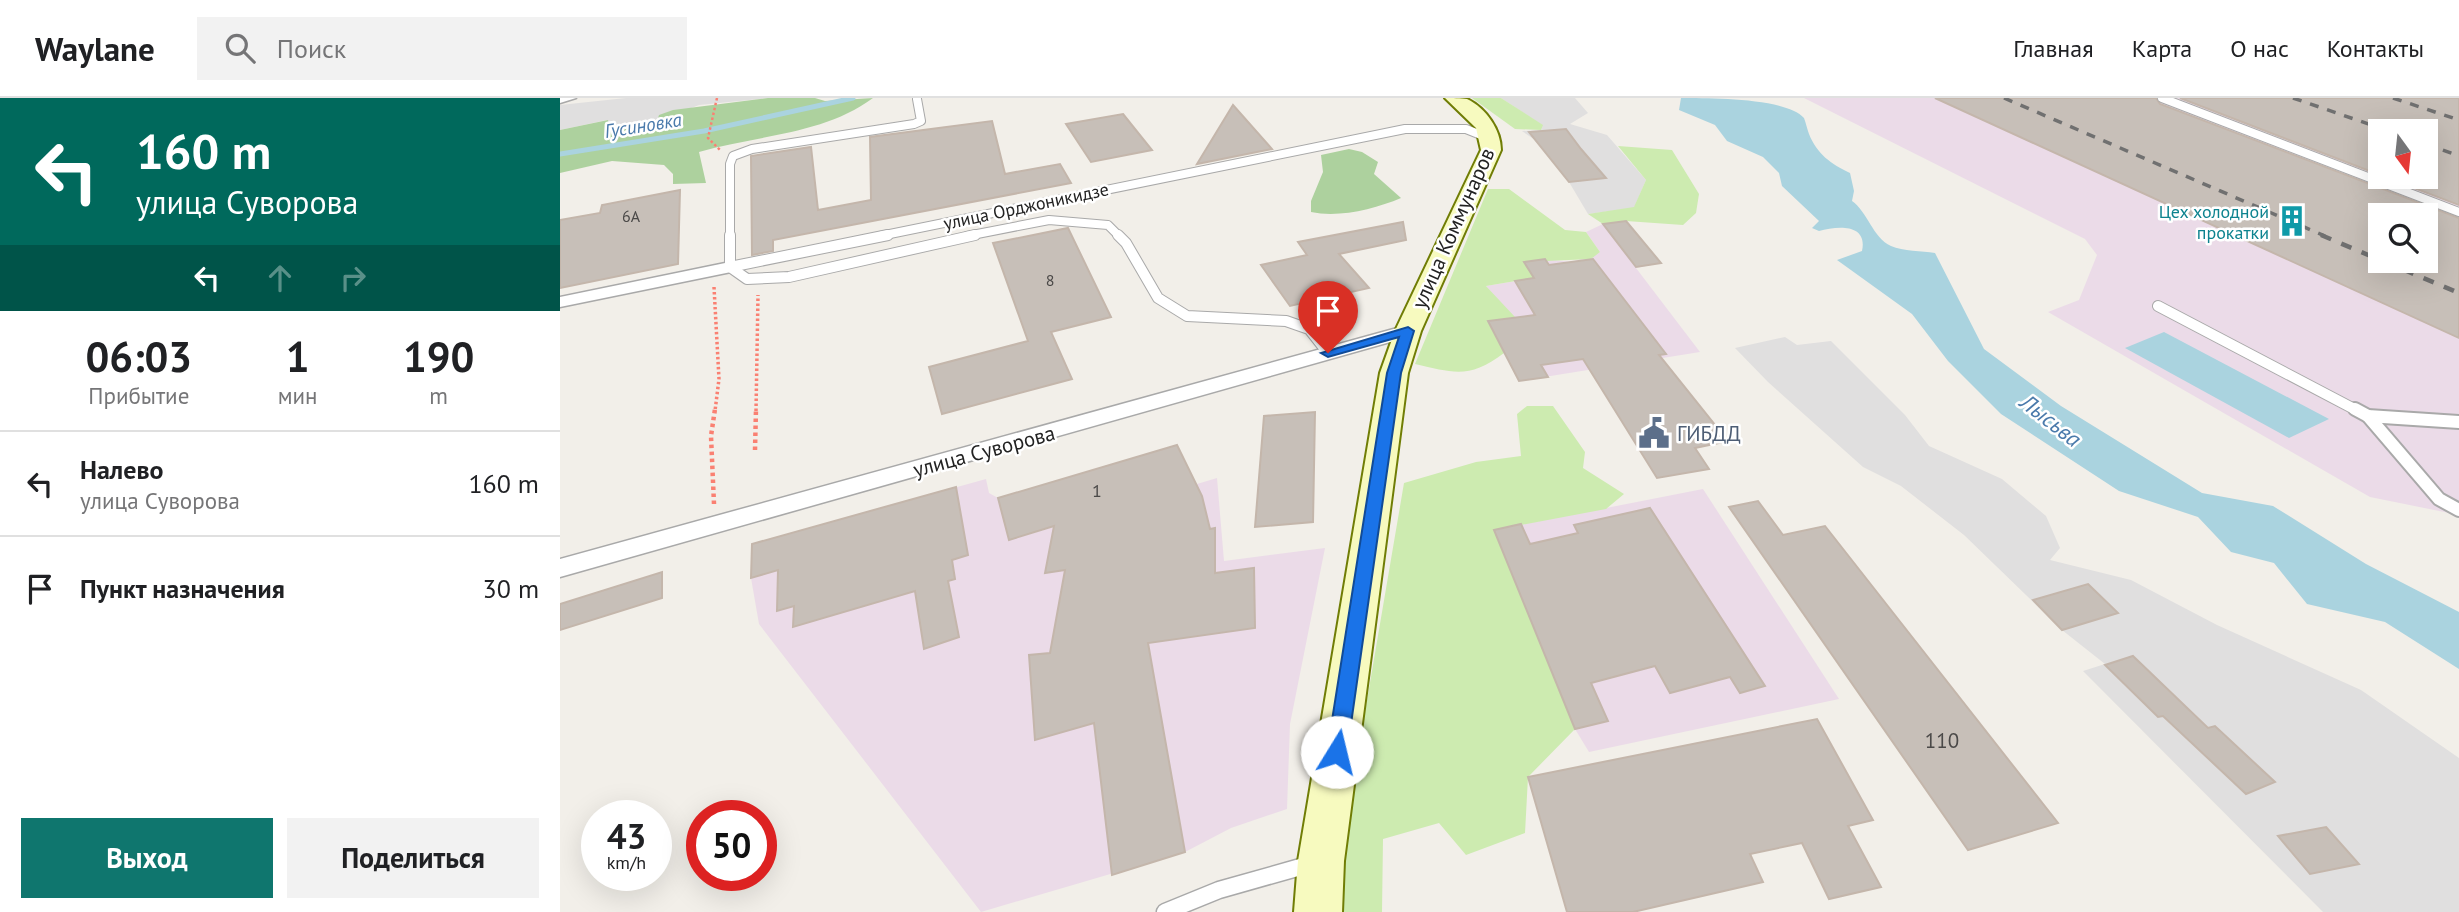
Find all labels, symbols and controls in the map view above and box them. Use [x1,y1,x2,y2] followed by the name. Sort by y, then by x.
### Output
[197,17,687,80] search box
[35,27,155,70] text: Waylane
[221,29,259,67] icon: search
[277,32,346,65] text: Поиск
[2013,33,2094,64] text: Главная
[2132,33,2192,64] text: Карта
[2230,33,2289,64] text: О нас
[2327,33,2424,64] text: Контакты
[603,107,684,143] water label: Гусиновка
[136,119,271,183] text: 160 m
[2368,119,2438,189] north arrow
[2368,119,2438,273] map controls
[21,126,112,217] icon: left
[1405,143,1501,313] street label: улица Коммунаров
[941,177,1111,235] street label: улица Орджоникидзе
[136,181,358,223] text: улица Суворова
[2159,200,2269,244] place label: Цех холодной прокатки
[2368,203,2438,273] button: search
[2275,204,2309,238] building icon: Цех холодной прокатки
[622,206,641,226] house number: 6А
[188,259,226,297] icon: left
[261,259,299,297] icon: ahead
[334,259,372,297] icon: right
[1046,270,1054,290] house number: 8
[1298,281,1358,353] pin
[1309,292,1347,330] icon: arrive
[86,329,192,384] text: 06:03
[286,329,309,384] text: 1
[403,329,474,384] text: 190
[88,381,189,410] text: Прибытие
[278,381,317,410] text: мин
[429,381,448,410] text: m
[2014,386,2088,453] water label: Лысьва
[1637,416,1671,450] public building icon: ГИБДД
[910,419,1058,483] street label: улица Суворова
[1677,420,1741,447] place label: ГИБДД
[80,453,164,486] text: Налево
[21,465,59,503] icon: left
[468,467,539,500] text: 160 m
[1092,479,1102,502] house number: 1
[80,486,240,515] text: улица Суворова
[21,570,59,608] icon: arrive
[80,572,285,605] text: Пункт назначения
[483,572,539,605] text: 30 m
[1300,715,1374,789] position arrow
[1925,727,1959,754] house number: 110
[686,800,777,891] speed limit sign: 50
[607,813,646,859] text: 43
[21,818,273,898] button: Выход
[287,818,539,898] button: Поделиться
[607,851,646,874] text: km/h

